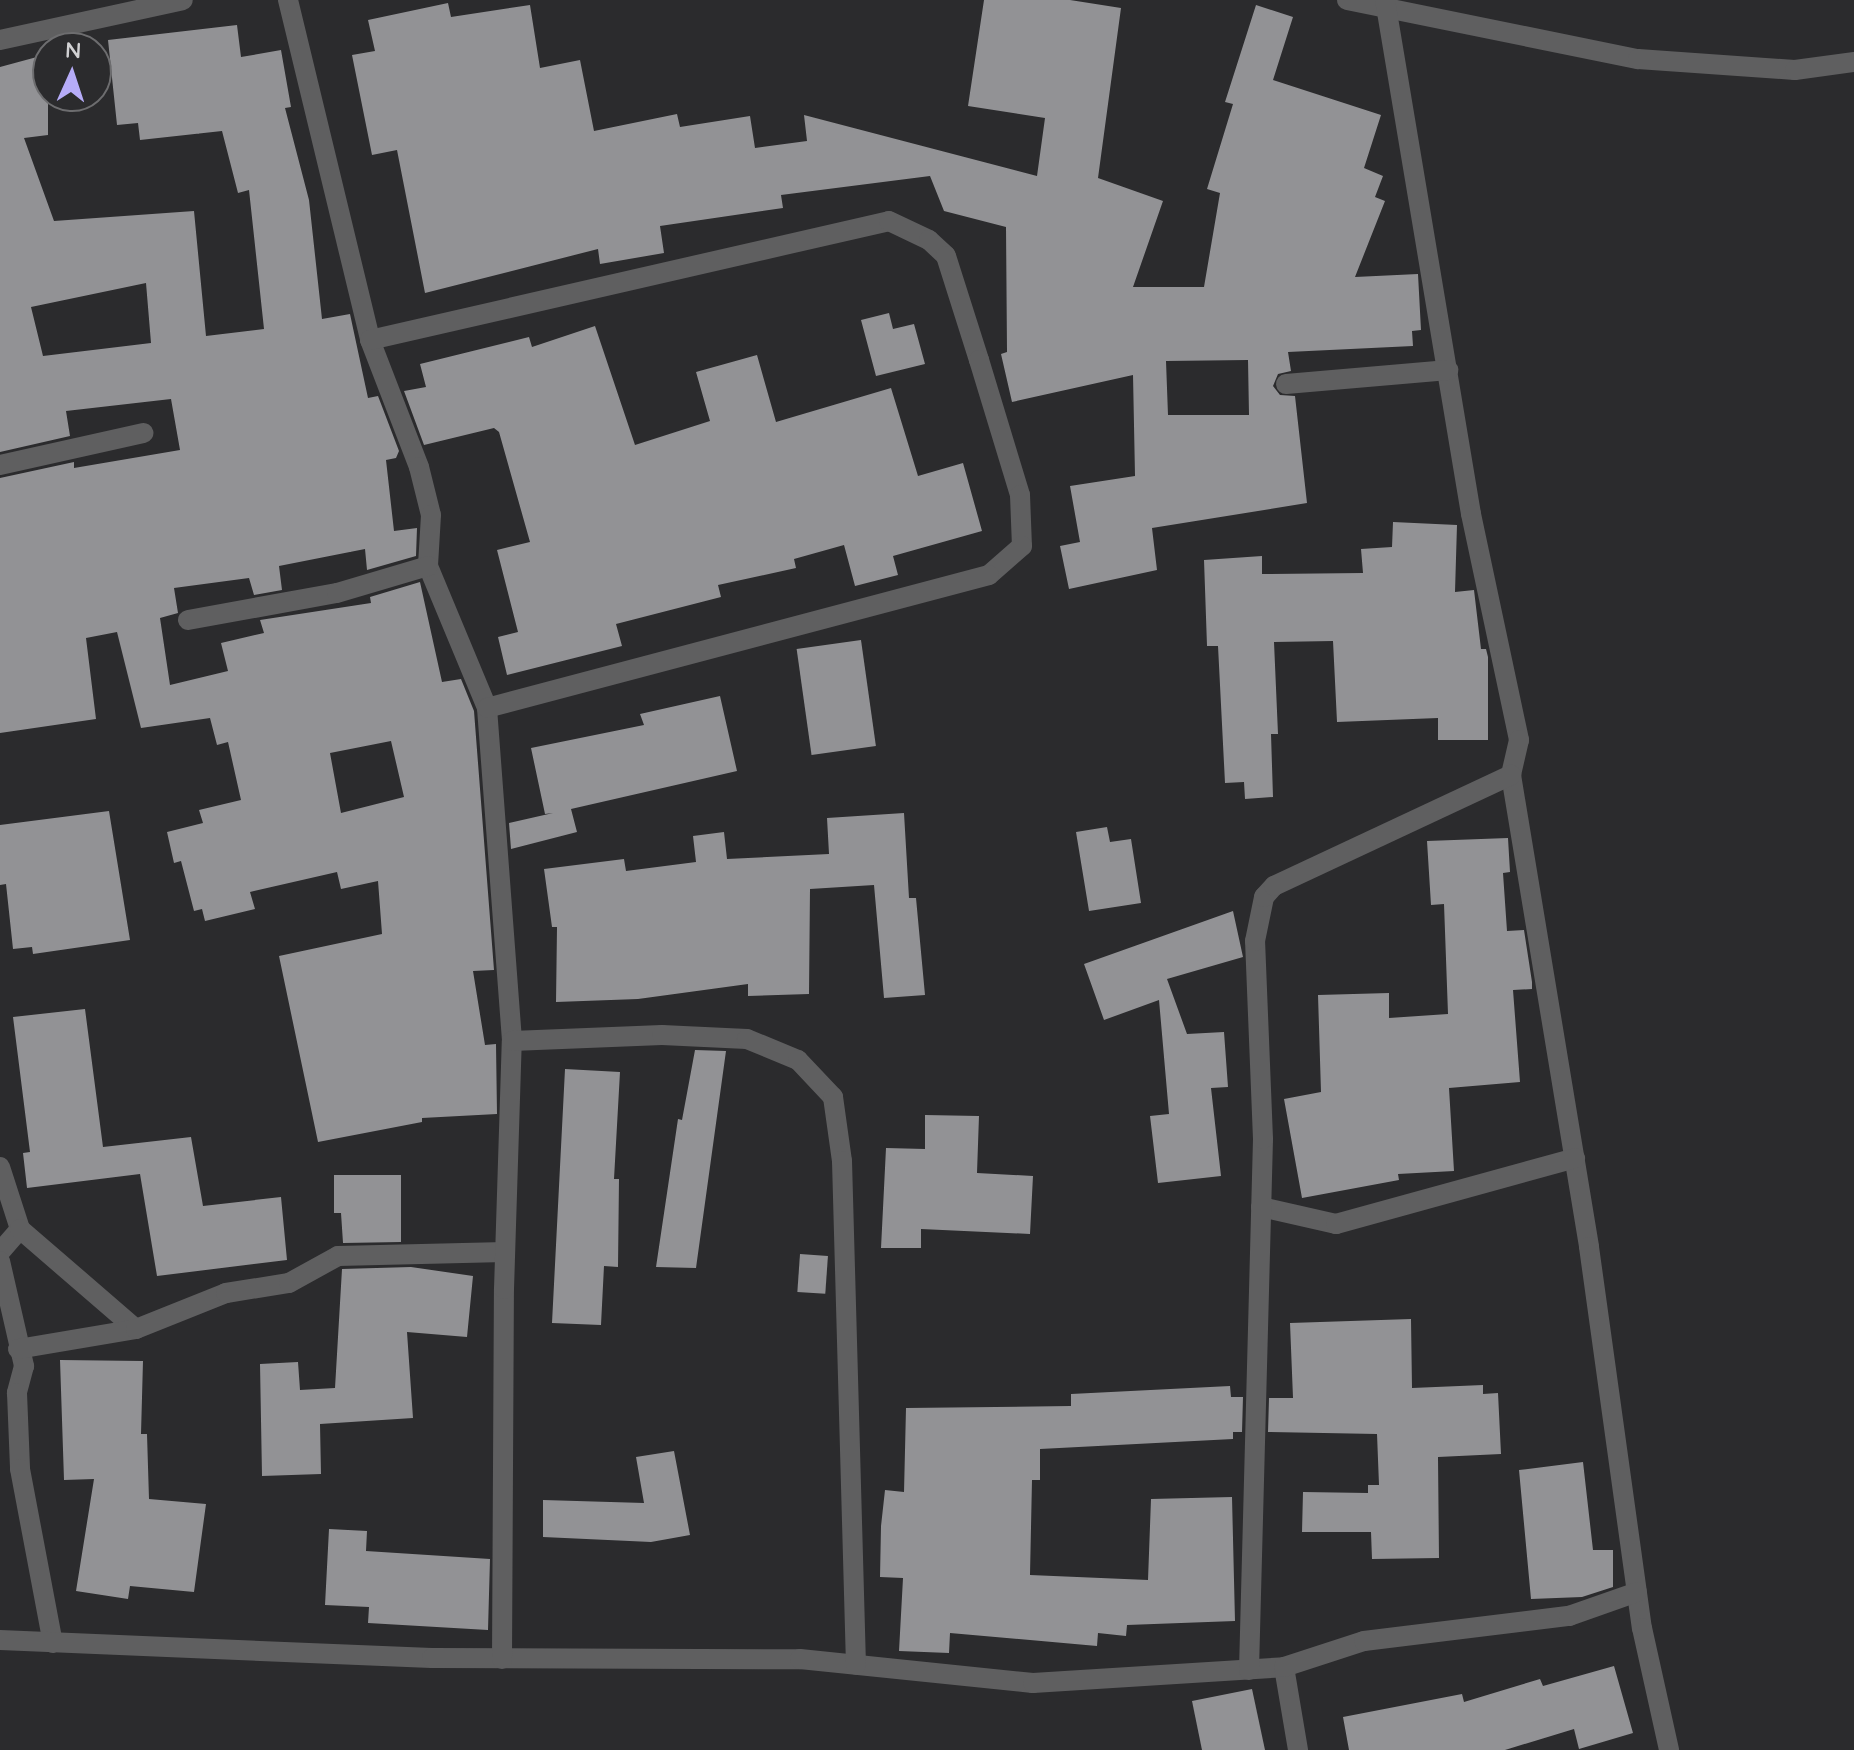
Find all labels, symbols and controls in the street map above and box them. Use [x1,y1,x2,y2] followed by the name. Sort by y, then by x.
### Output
[32,32,112,112] north arrow
[64,36,82,64] text: N

